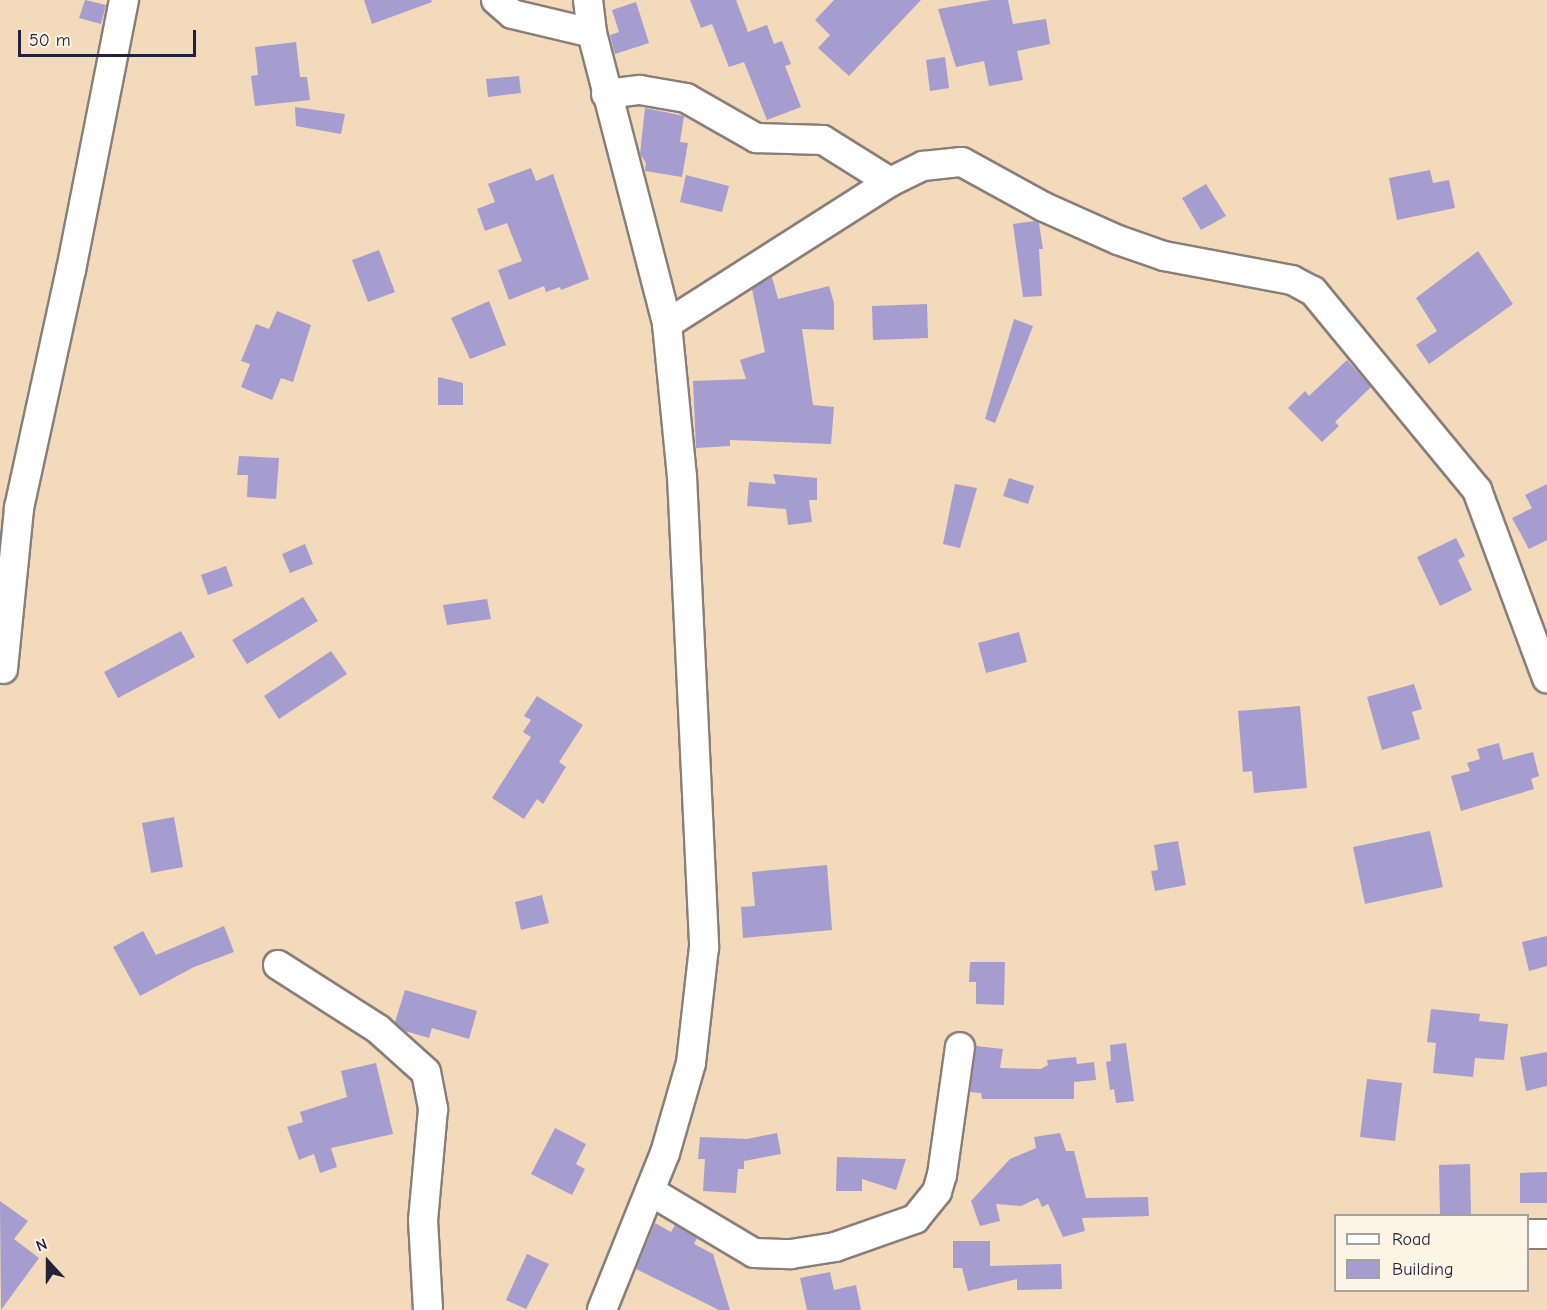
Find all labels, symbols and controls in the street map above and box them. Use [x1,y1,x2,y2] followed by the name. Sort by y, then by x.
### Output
[21,18,200,56] scale bar
[29,30,71,51] text: 50 m
[1334,1214,1529,1292] legend
[1392,1229,1431,1250] text: Road
[18,1232,78,1292] north arrow
[33,1235,50,1255] text: N
[1392,1259,1454,1280] text: Building

